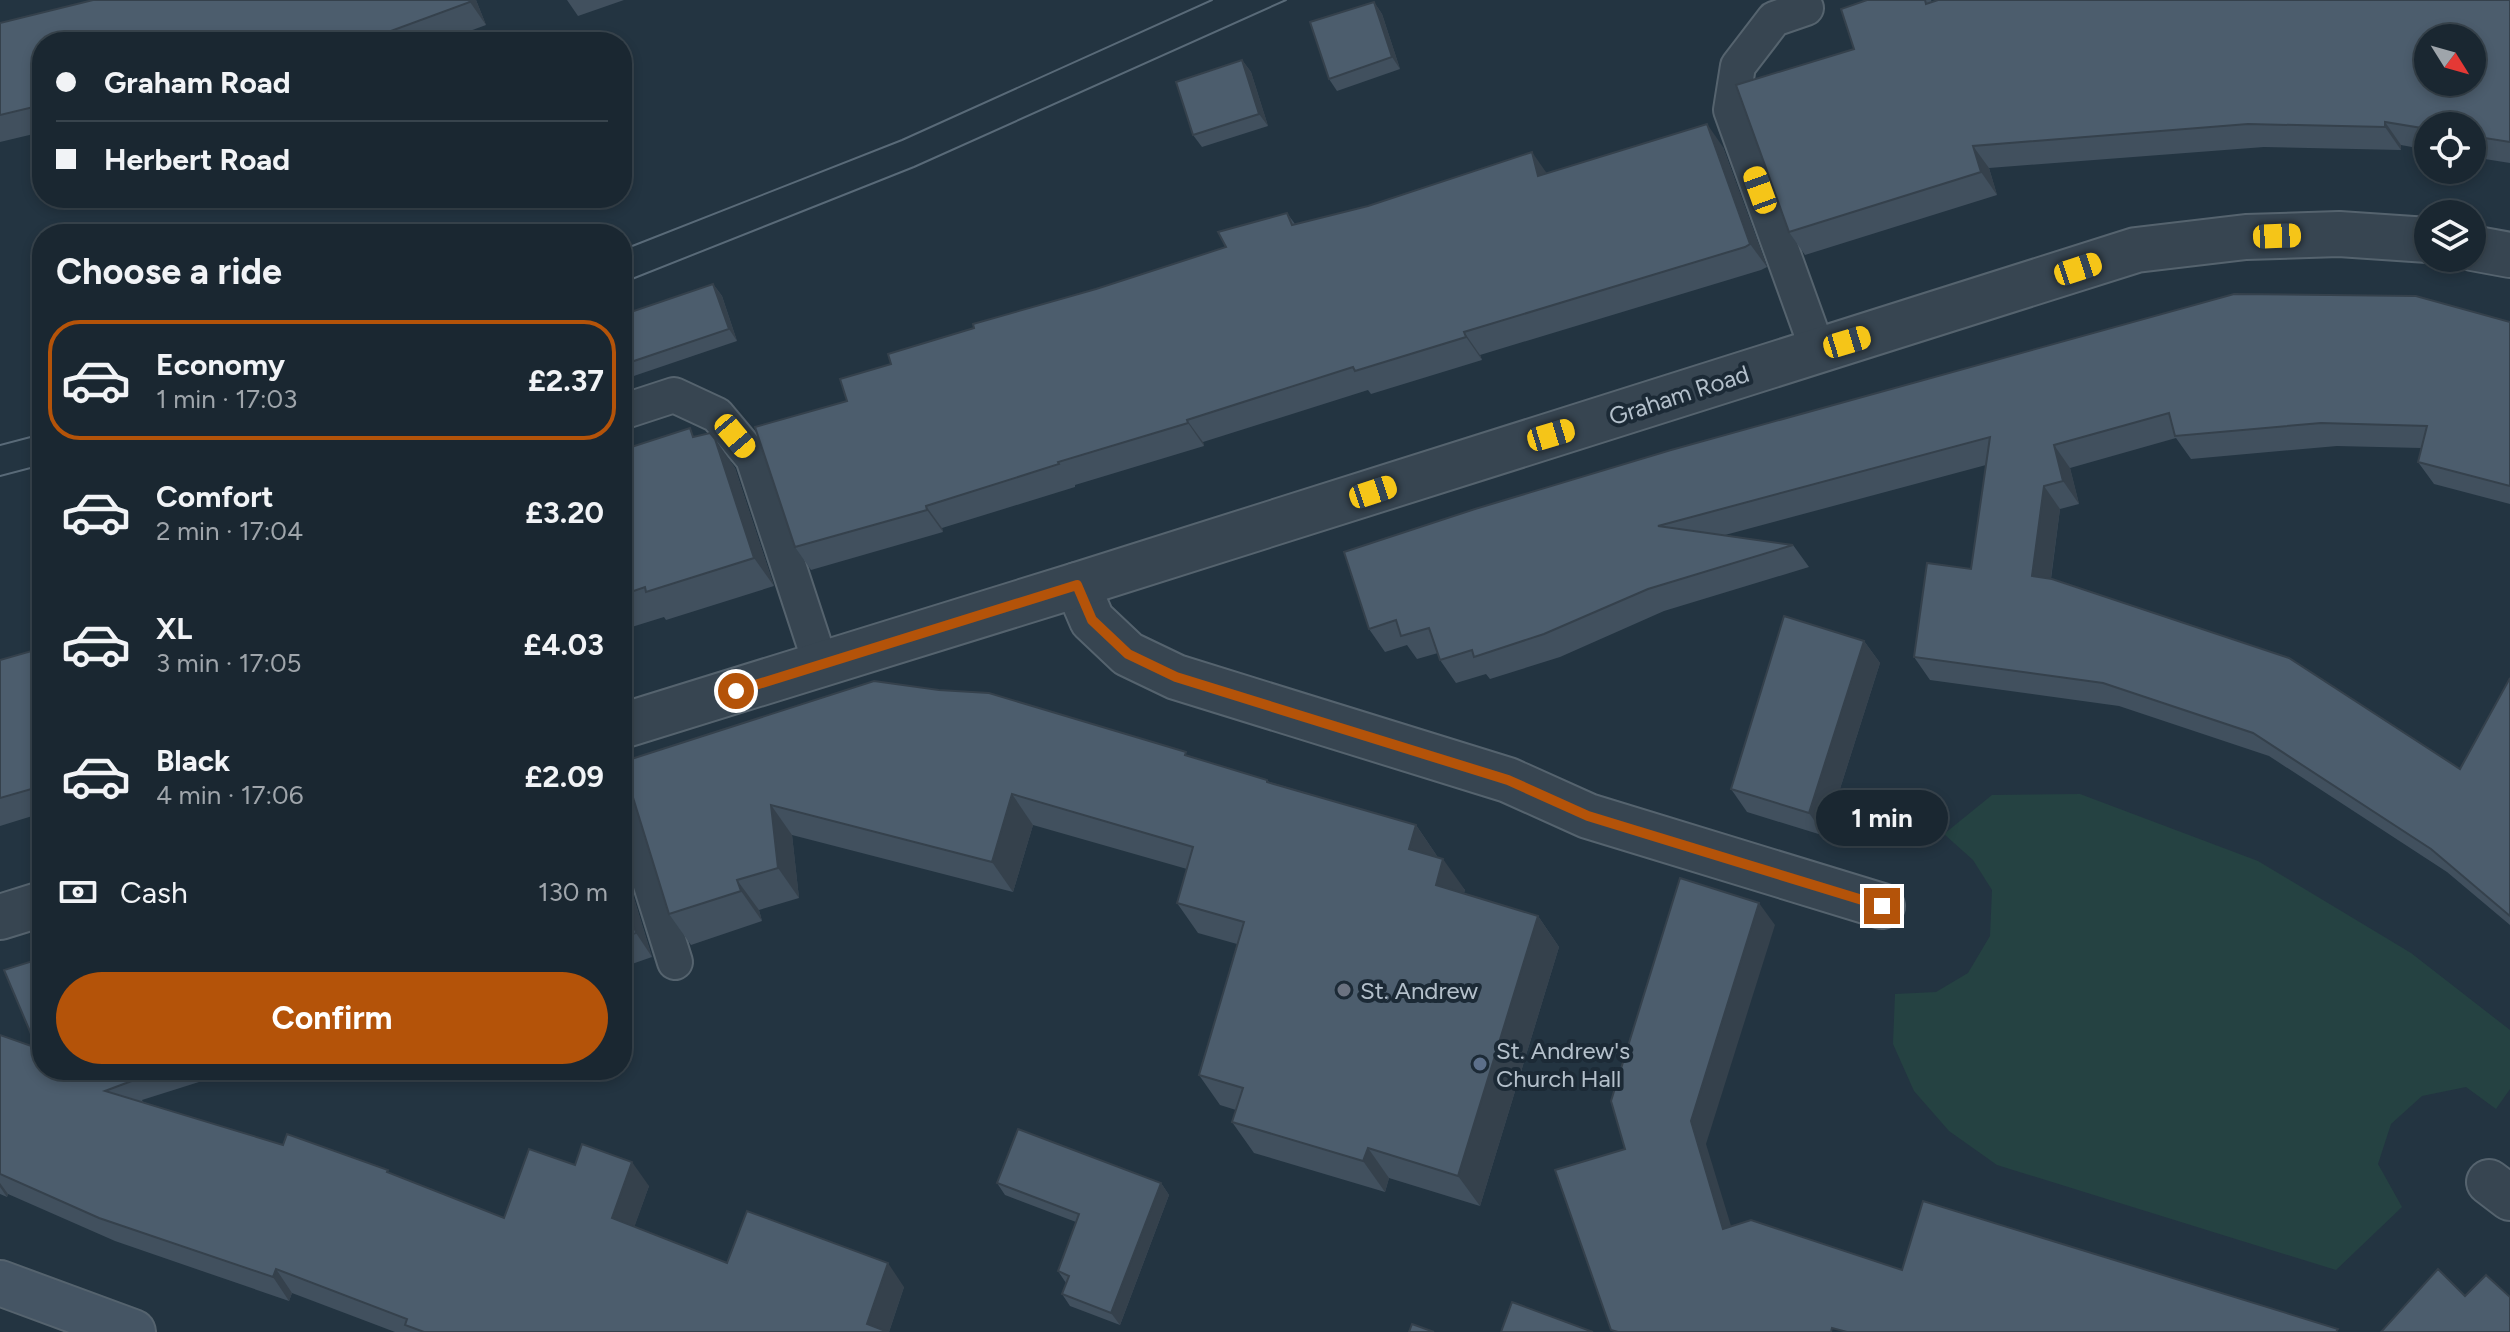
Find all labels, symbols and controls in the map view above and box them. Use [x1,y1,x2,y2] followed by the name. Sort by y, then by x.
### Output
[2414,24,2486,96] north arrow
[2414,24,2486,272] map controls
[104,64,291,101] text: Graham Road
[2414,112,2486,184] button: locate
[104,141,290,178] text: Herbert Road
[1741,163,1779,217] car
[2414,200,2486,272] button: layers
[2253,223,2301,249] car
[56,250,282,293] text: Choose a ride
[2051,250,2105,288] car
[1821,324,1873,360] car
[60,344,132,416] icon: car
[156,346,285,383] text: Economy
[1605,359,1753,431] street label: Graham Road
[528,362,604,399] text: £2.37
[156,383,297,415] text: 1 min · 17:03
[710,410,760,462] car
[1525,417,1577,453] car
[1346,473,1400,511] car
[60,476,132,548] icon: car
[156,478,274,515] text: Comfort
[525,494,604,531] text: £3.20
[156,515,303,547] text: 2 min · 17:04
[60,608,132,680] icon: car
[156,610,192,647] text: XL
[524,626,604,663] text: £4.03
[156,647,302,679] text: 3 min · 17:05
[718,673,754,709] route start
[60,740,132,812] icon: car
[156,742,230,779] text: Black
[525,758,604,795] text: £2.09
[156,779,303,811] text: 4 min · 17:06
[1816,790,1948,846] callout: 1 min
[1851,802,1913,834] text: 1 min
[56,870,100,914] icon: cash
[120,874,188,911] text: Cash
[538,876,608,908] text: 130 m
[1864,888,1900,924] route end
[56,972,608,1064] button: Confirm
[1360,976,1478,1005] place label: St. Andrew
[1335,981,1353,999] marker: St. Andrew
[1496,1036,1630,1093] place label: St. Andrew's Church Hall
[1471,1055,1489,1073] marker: St. Andrew's Church Hall

